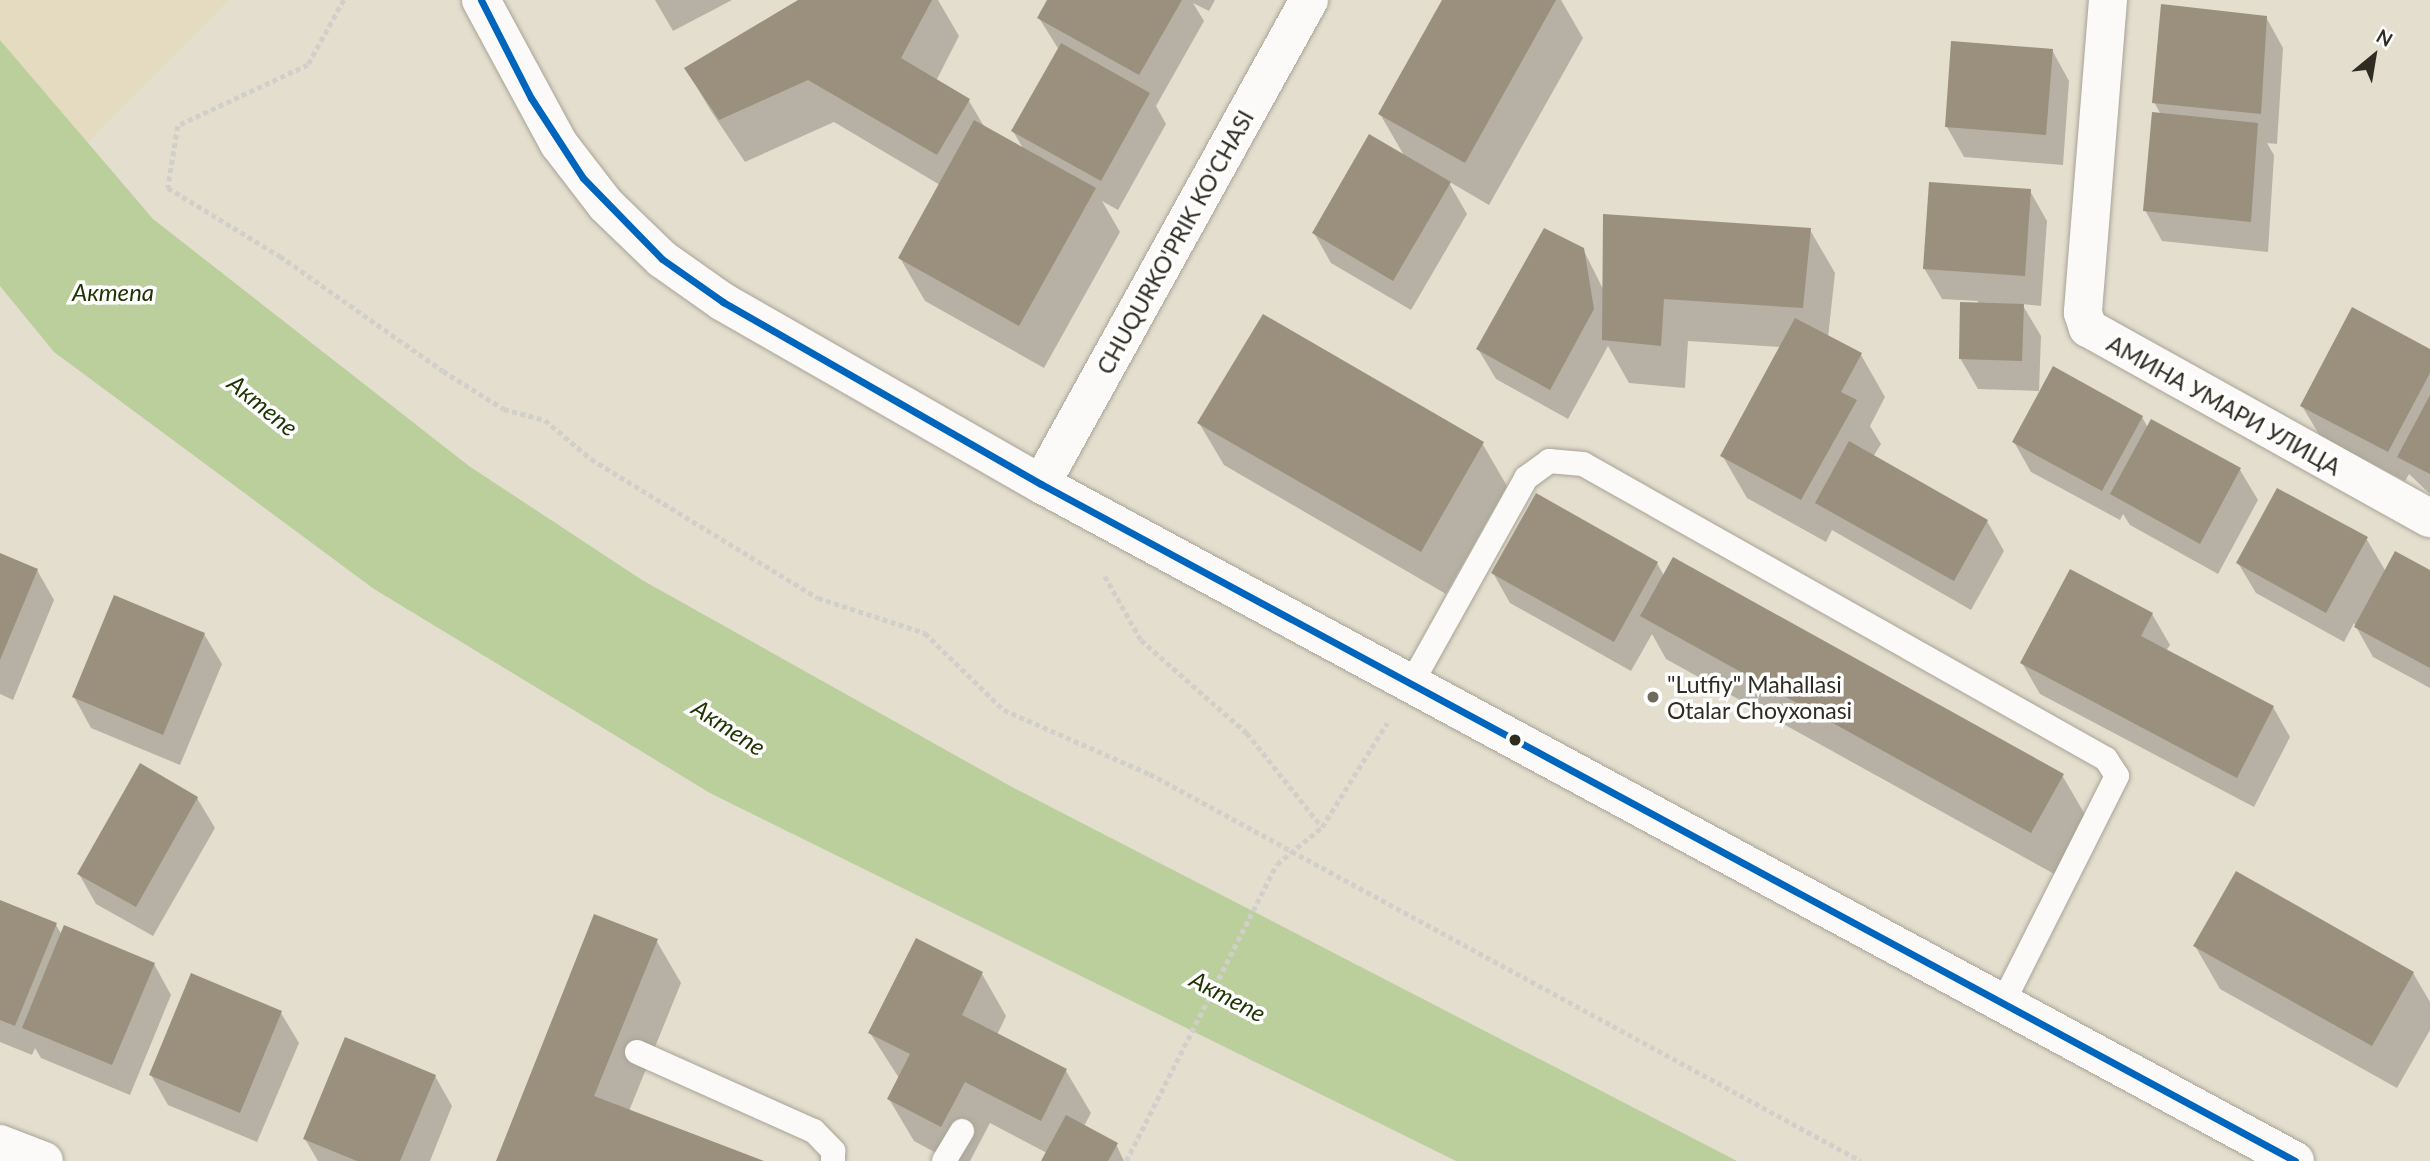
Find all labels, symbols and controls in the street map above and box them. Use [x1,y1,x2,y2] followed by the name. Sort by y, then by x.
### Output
[2339,21,2409,91] north arrow
[2373,24,2397,51] text: N
[1091,105,1259,379] street label: CHUQURKO'PRIK KO'CHASI
[72,278,154,306] water label: Актепа
[2102,329,2346,481] street label: АМИНА УМАРИ УЛИЦА
[222,368,304,442] water label: Актепе
[1667,670,1853,724] place label: "Lutfiy" Mahallasi Otalar Choyxonasi
[1645,689,1661,705] marker: "Lutfiy" Mahallasi Otalar Choyxonasi
[687,693,771,761] water label: Актепе
[1508,733,1522,747] unlabelled marker
[1185,964,1271,1028] water label: Актепе

